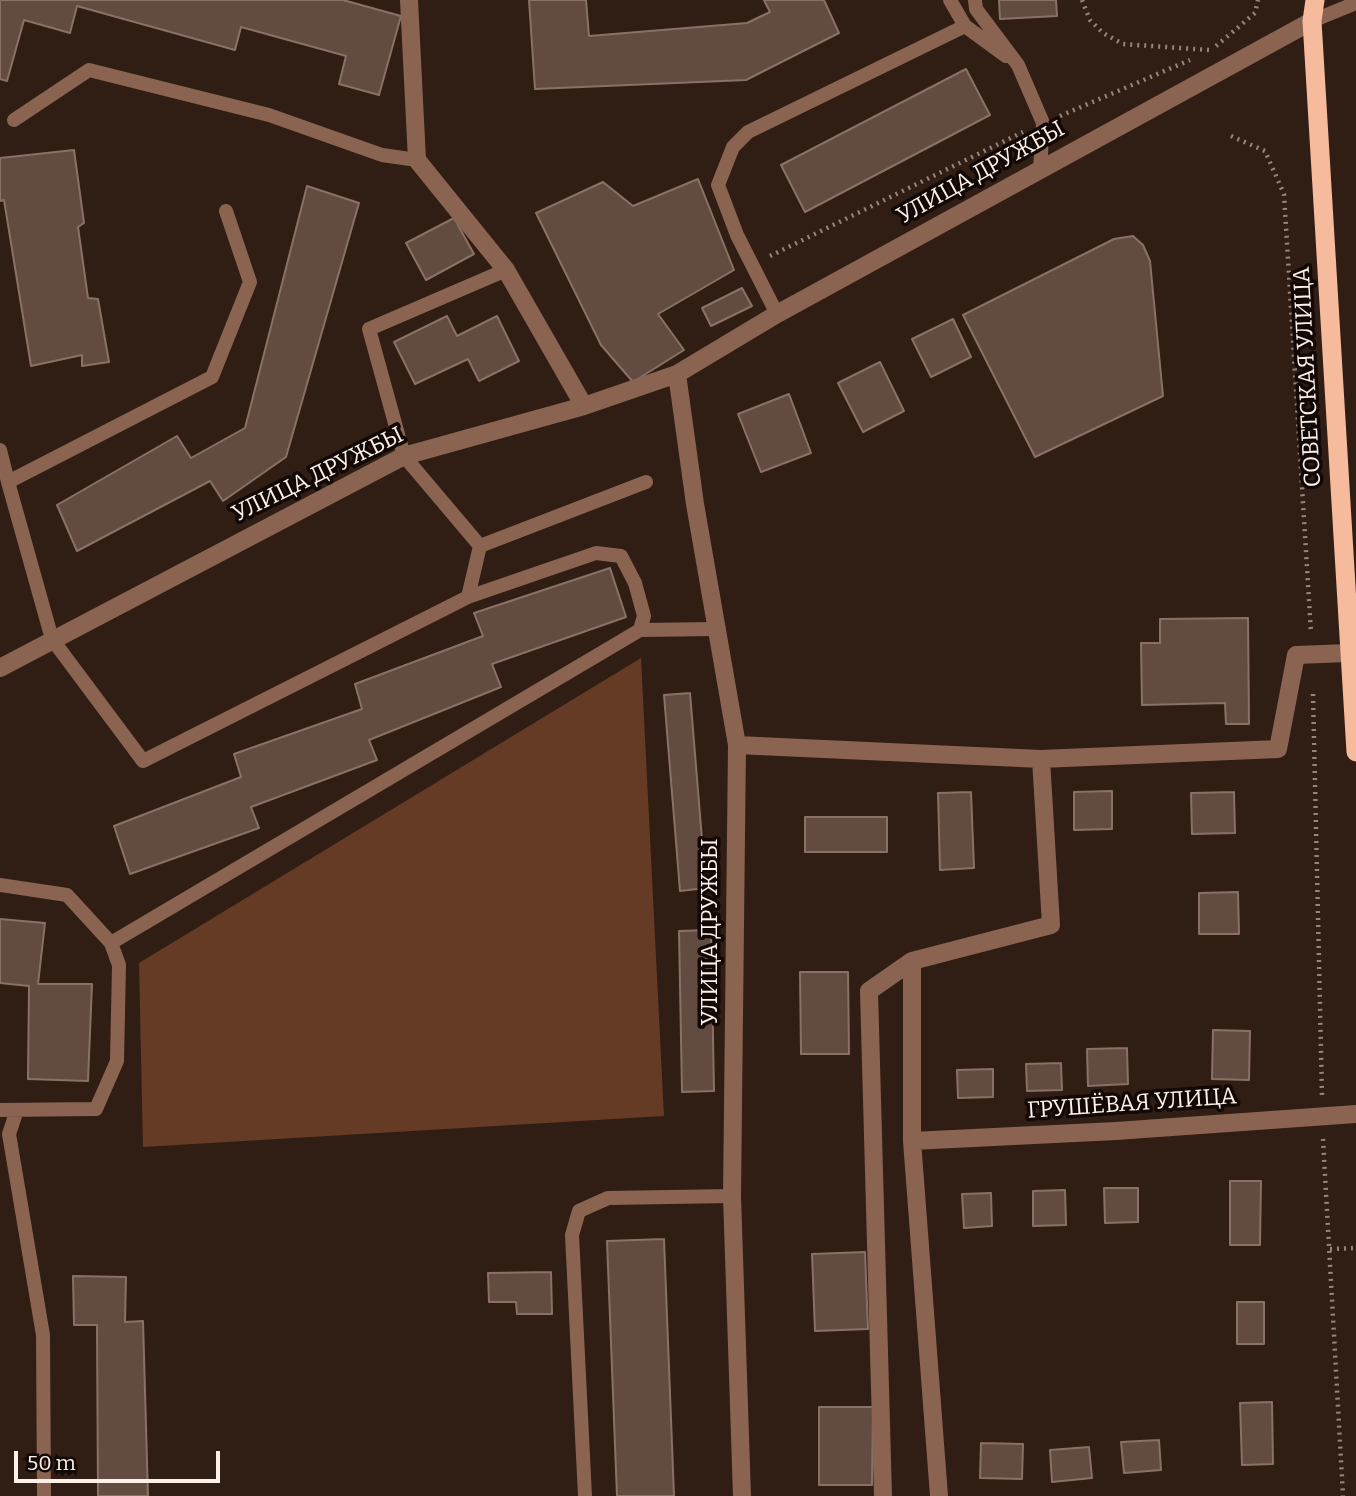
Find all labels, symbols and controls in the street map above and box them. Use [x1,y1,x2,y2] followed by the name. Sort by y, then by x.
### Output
[892,116,1070,230] street label: УЛИЦА ДРУЖБЫ
[1288,266,1328,488] street label: СОВЕТСКАЯ УЛИЦА
[228,422,408,528] street label: УЛИЦА ДРУЖБЫ
[697,838,725,1026] street label: УЛИЦА ДРУЖБЫ
[1026,1083,1238,1125] street label: ГРУШЁВАЯ УЛИЦА
[18,1436,224,1480] scale bar
[27,1450,76,1476] text: 50 m

